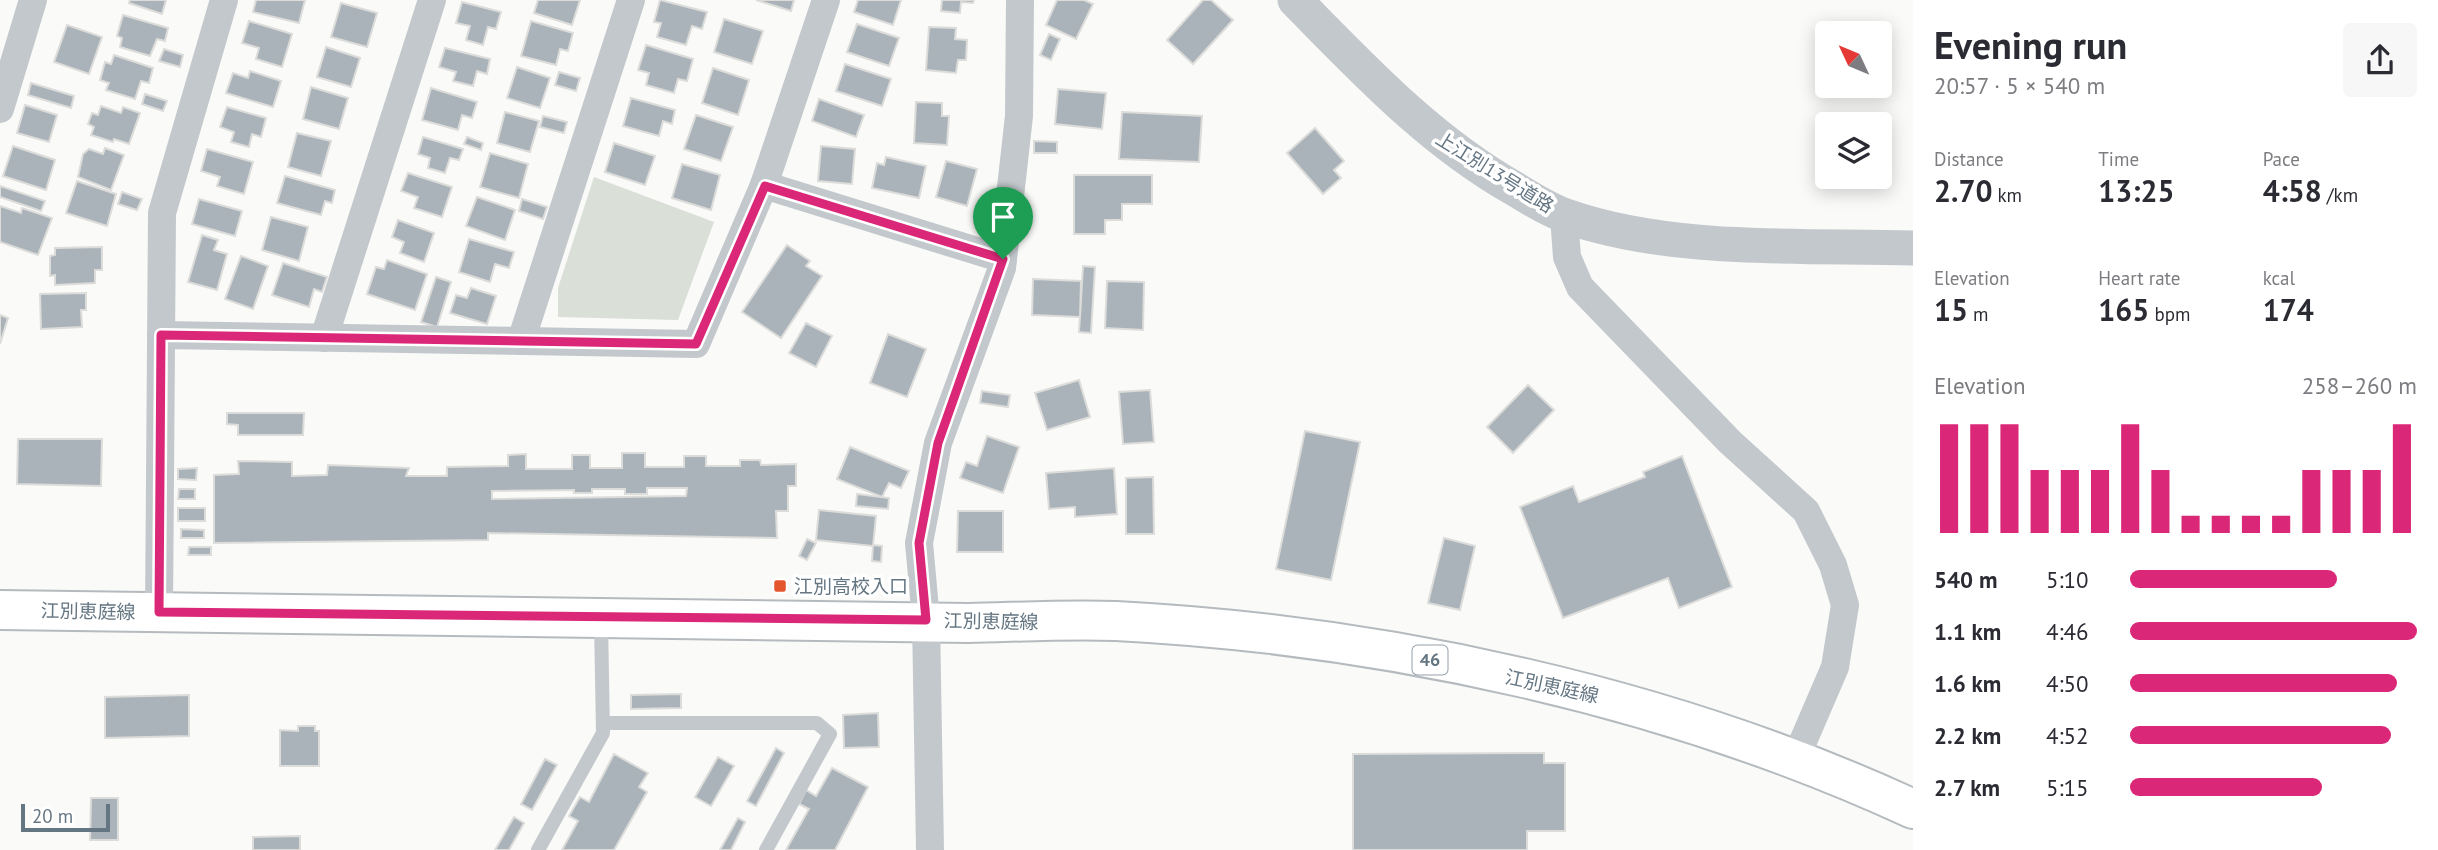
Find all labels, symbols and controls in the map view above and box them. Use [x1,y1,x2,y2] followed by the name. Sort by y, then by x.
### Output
[1934,20,2127,69] text: Evening run
[1815,21,1892,98] north arrow
[1815,21,1892,189] map controls
[2343,23,2417,97] button: share
[1934,71,2105,100] text: 20:57 · 5 × 540 m
[1815,112,1892,189] button: layers
[1432,126,1558,218] street label: 上江別13号道路
[1934,147,2004,171] text: Distance
[2098,147,2139,171] text: Time
[2263,147,2300,171] text: Pace
[1934,171,1992,210] text: 2.70
[2098,171,2174,210] text: 13:25
[2263,171,2322,210] text: 4:58
[1992,183,2022,207] text: km
[2322,183,2358,207] text: /km
[973,187,1033,259] pin
[984,198,1022,236] icon: arrive
[1934,266,2010,290] text: Elevation
[2098,266,2180,290] text: Heart rate
[2263,266,2295,290] text: kcal
[1934,290,1968,329] text: 15
[2098,290,2149,329] text: 165
[2263,290,2314,329] text: 174
[1968,302,1989,326] text: m
[2149,302,2190,326] text: bpm
[1934,371,2026,400] text: Elevation
[2302,371,2417,400] text: 258–260 m
[1934,565,1997,594] text: 540 m
[2046,565,2089,594] text: 5:10
[794,574,908,598] place label: 江別高校入口
[772,578,788,594] marker: 江別高校入口
[40,598,136,624] street label: 江別恵庭線
[943,608,1039,634] street label: 江別恵庭線
[1934,617,2001,646] text: 1.1 km
[2046,617,2089,646] text: 4:46
[1412,646,1448,674] road number: 46
[1503,664,1601,708] street label: 江別恵庭線
[1934,669,2001,698] text: 1.6 km
[2046,669,2089,698] text: 4:50
[1934,721,2001,750] text: 2.2 km
[2046,721,2089,750] text: 4:52
[1934,773,2000,802] text: 2.7 km
[2046,773,2089,802] text: 5:15
[21,801,110,833] scale bar
[32,804,73,828] text: 20 m

